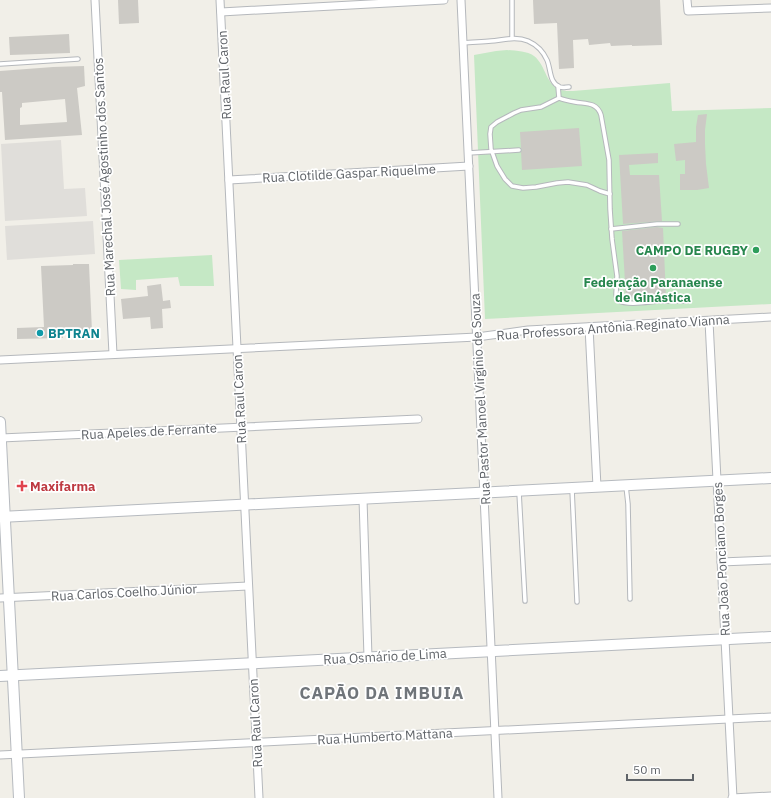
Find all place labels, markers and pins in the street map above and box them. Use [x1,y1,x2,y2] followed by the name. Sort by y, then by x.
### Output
[636,242,749,259] place label: CAMPO DE RUGBY
[751,245,761,255] marker: CAMPO DE RUGBY
[648,263,658,273] marker: Federação Paranaense de Ginástica
[584,274,722,306] place label: Federação Paranaense de Ginástica
[48,325,100,342] place label: BPTRAN
[35,328,45,338] marker: BPTRAN
[30,478,95,495] place label: Maxifarma
[17,481,27,491] marker: Maxifarma

